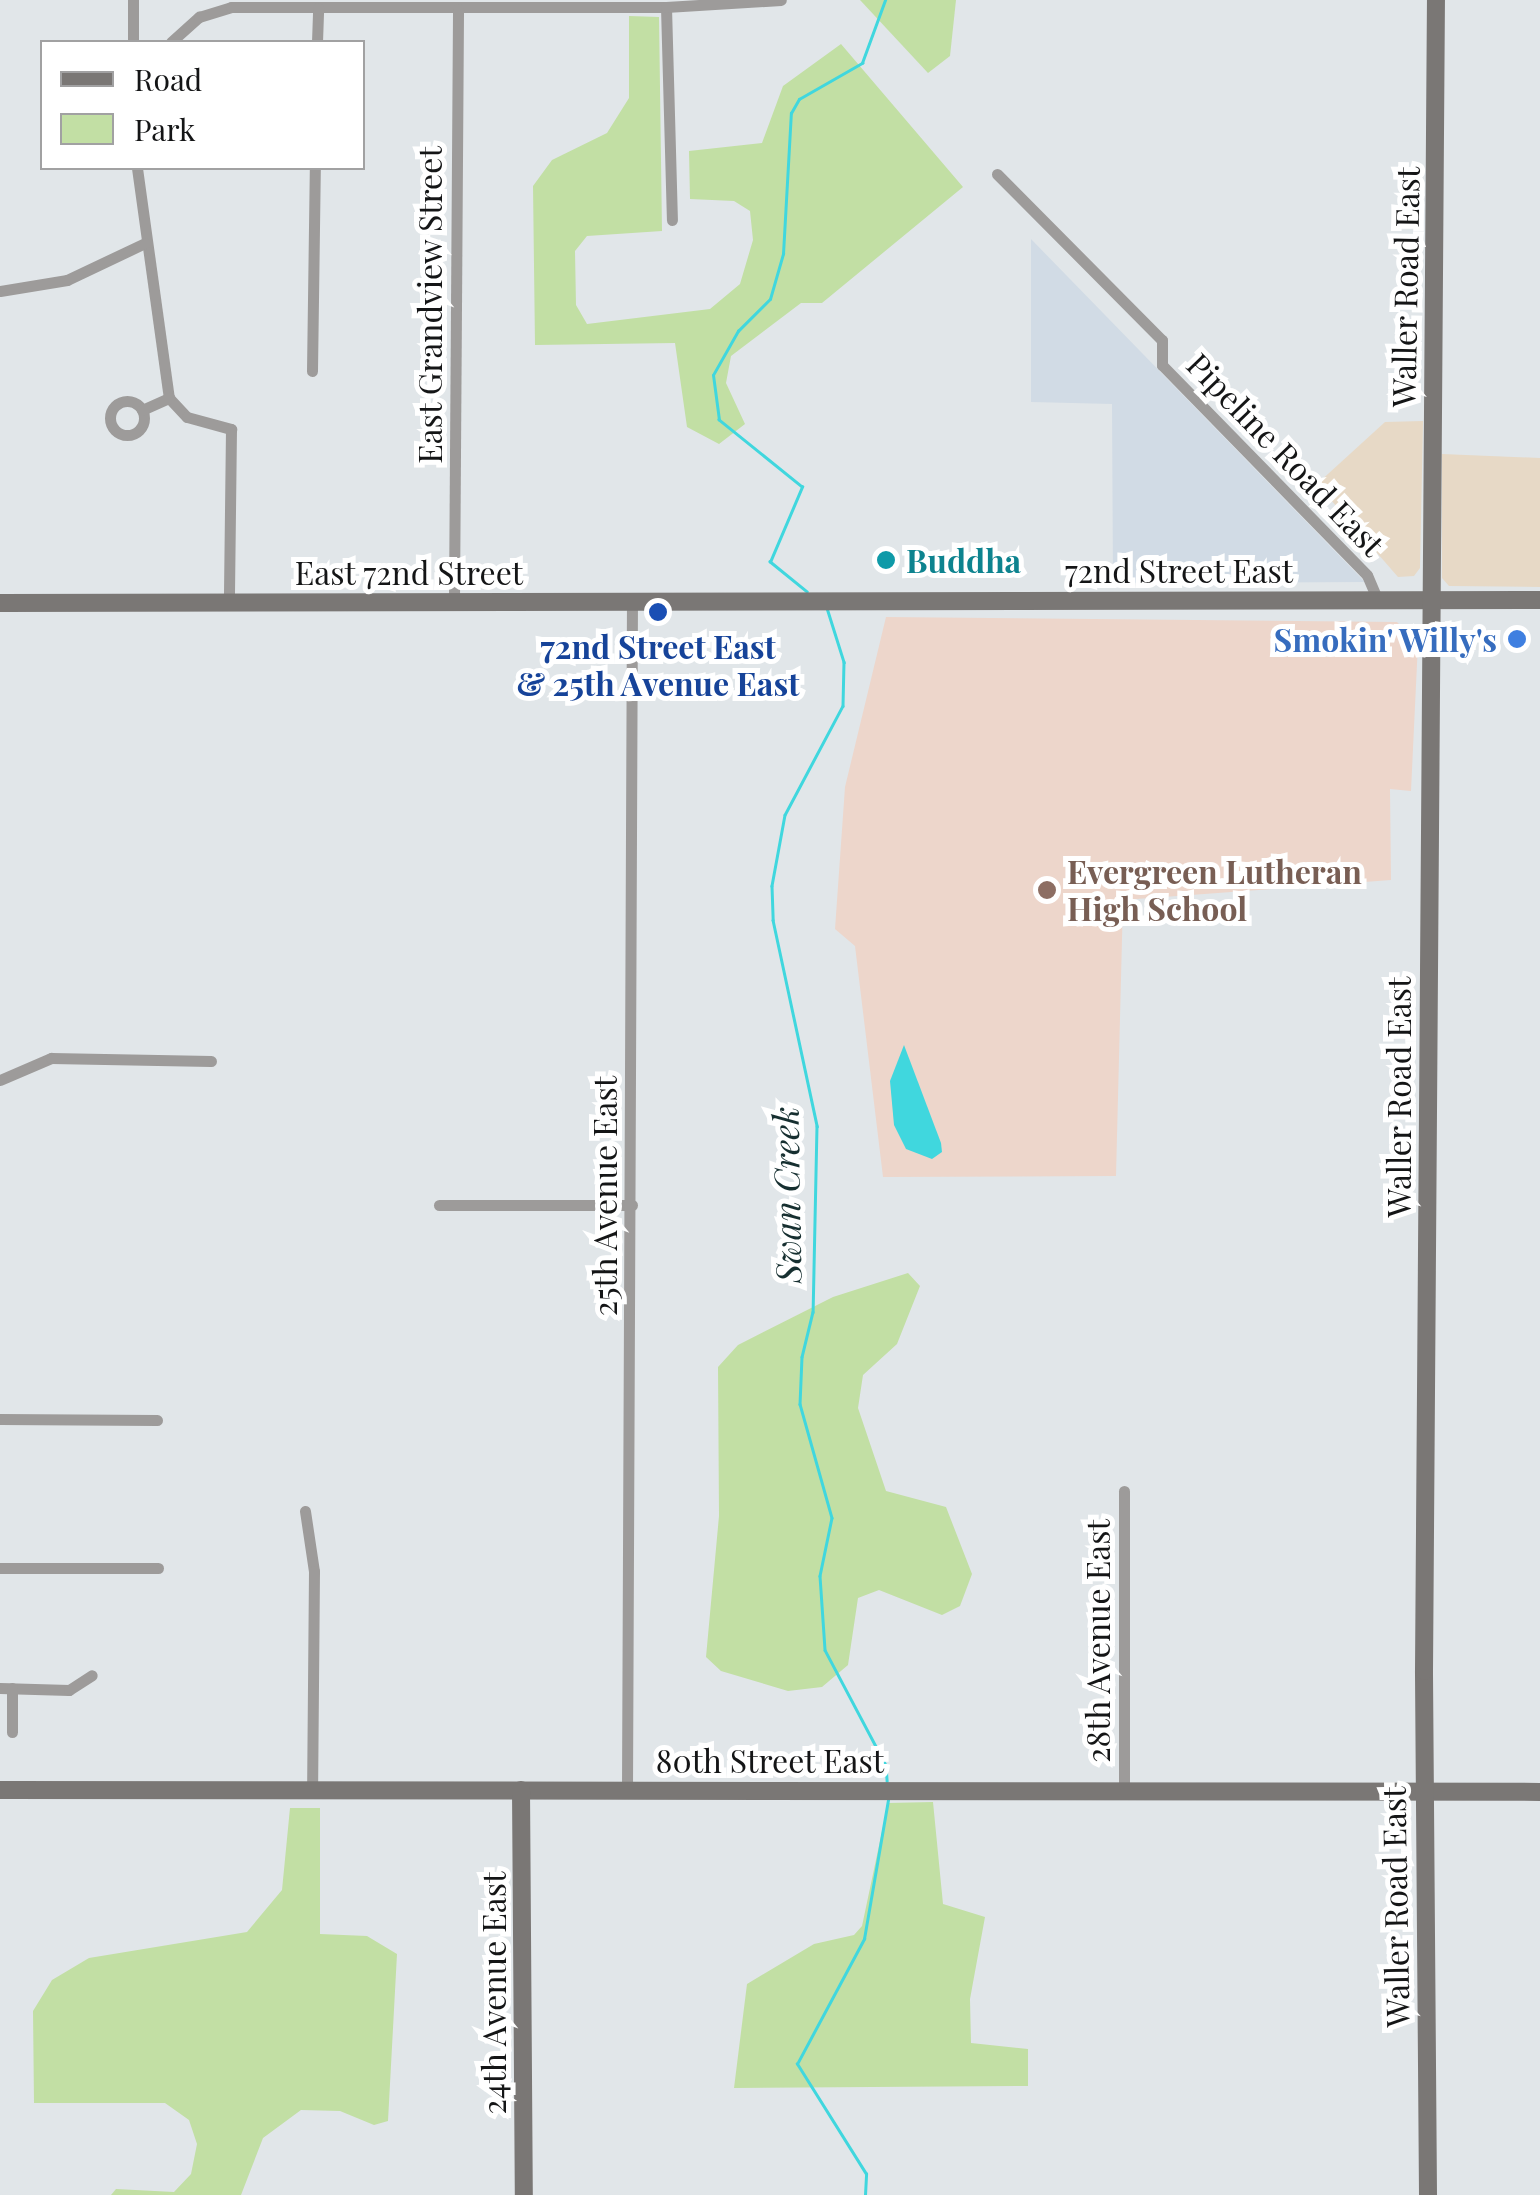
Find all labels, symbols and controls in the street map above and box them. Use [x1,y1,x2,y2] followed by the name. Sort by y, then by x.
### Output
[40,40,365,170] legend
[134,59,202,99] text: Road
[134,109,196,149] text: Park
[410,145,448,465] street label: East Grandview Street
[1384,166,1426,408] street label: Waller Road East
[1180,345,1392,563] street label: Pipeline Road East
[906,541,1021,579] place label: Buddha
[875,549,897,571] marker: Buddha
[1065,551,1293,589] street label: 72nd Street East
[295,553,523,591] street label: East 72nd Street
[647,601,669,623] marker: 72nd Street East & 25th Avenue East
[1272,620,1497,658] place label: Smokin' Willy's
[516,628,800,703] place label: 72nd Street East & 25th Avenue East
[1506,628,1528,650] marker: Smokin' Willy's
[1067,853,1362,928] place label: Evergreen Lutheran High School
[1036,879,1058,901] marker: Evergreen Lutheran High School
[1379,976,1417,1218] street label: Waller Road East
[585,1075,623,1317] street label: 25th Avenue East
[763,1106,809,1284] water label: Swan Creek
[1078,1519,1116,1763] street label: 28th Avenue East
[656,1741,884,1779] street label: 80th Street East
[1374,1786,1416,2028] street label: Waller Road East
[474,1871,512,2115] street label: 24th Avenue East

